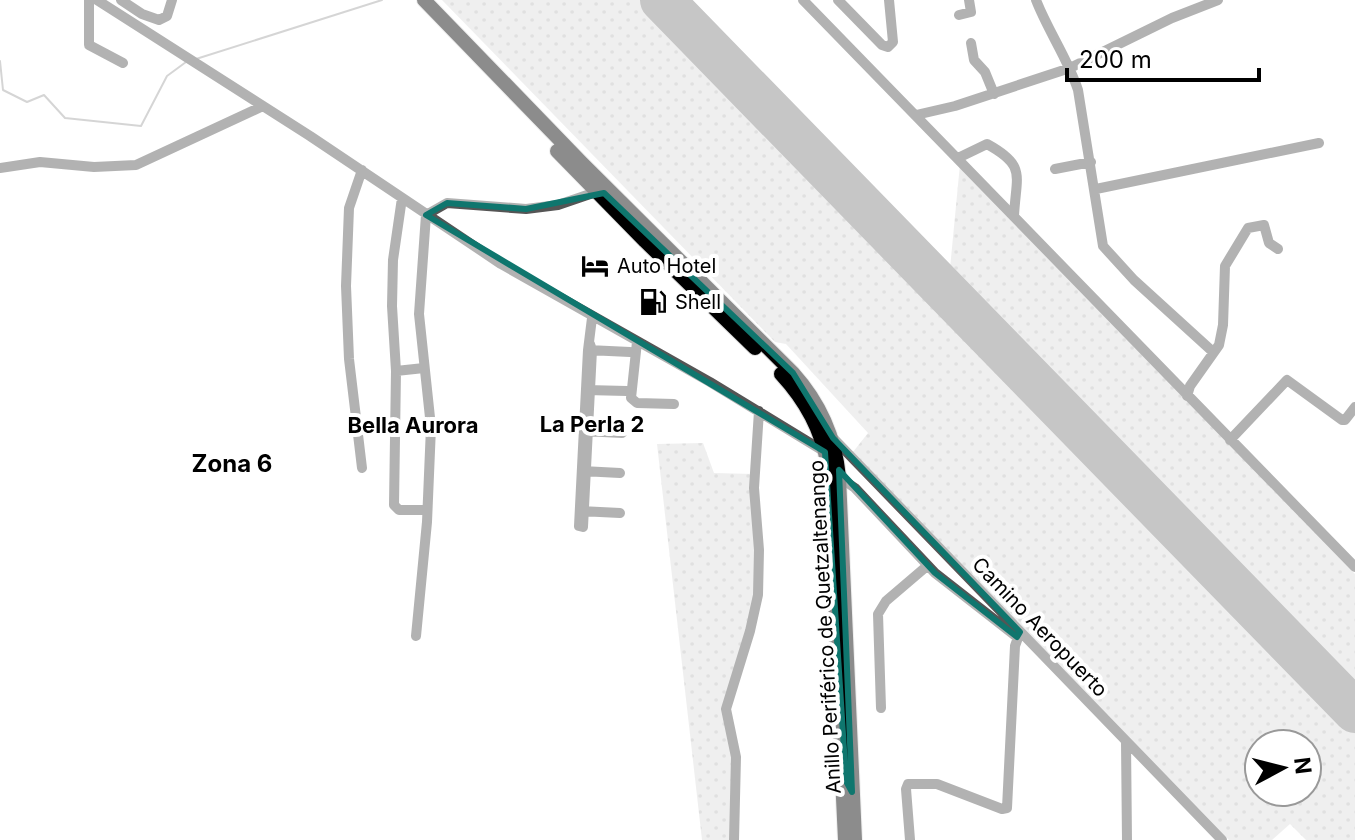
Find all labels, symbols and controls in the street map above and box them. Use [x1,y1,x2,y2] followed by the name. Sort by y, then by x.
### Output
[1067,32,1259,82] scale bar
[1079,45,1152,74] text: 200 m
[580,251,610,281] hotel icon: Auto Hotel
[617,254,716,278] place label: Auto Hotel
[638,287,668,317] fuel station icon: Shell
[675,290,721,314] place label: Shell
[540,411,644,437] district label: La Perla 2
[347,412,479,438] district label: Bella Aurora
[192,449,272,478] district label: Zona 6
[804,459,846,795] street label: Anillo Periférico de Quetzaltenango
[967,552,1113,702] street label: Camino Aeropuerto
[1243,728,1323,808] north arrow
[1289,756,1317,775] text: N

